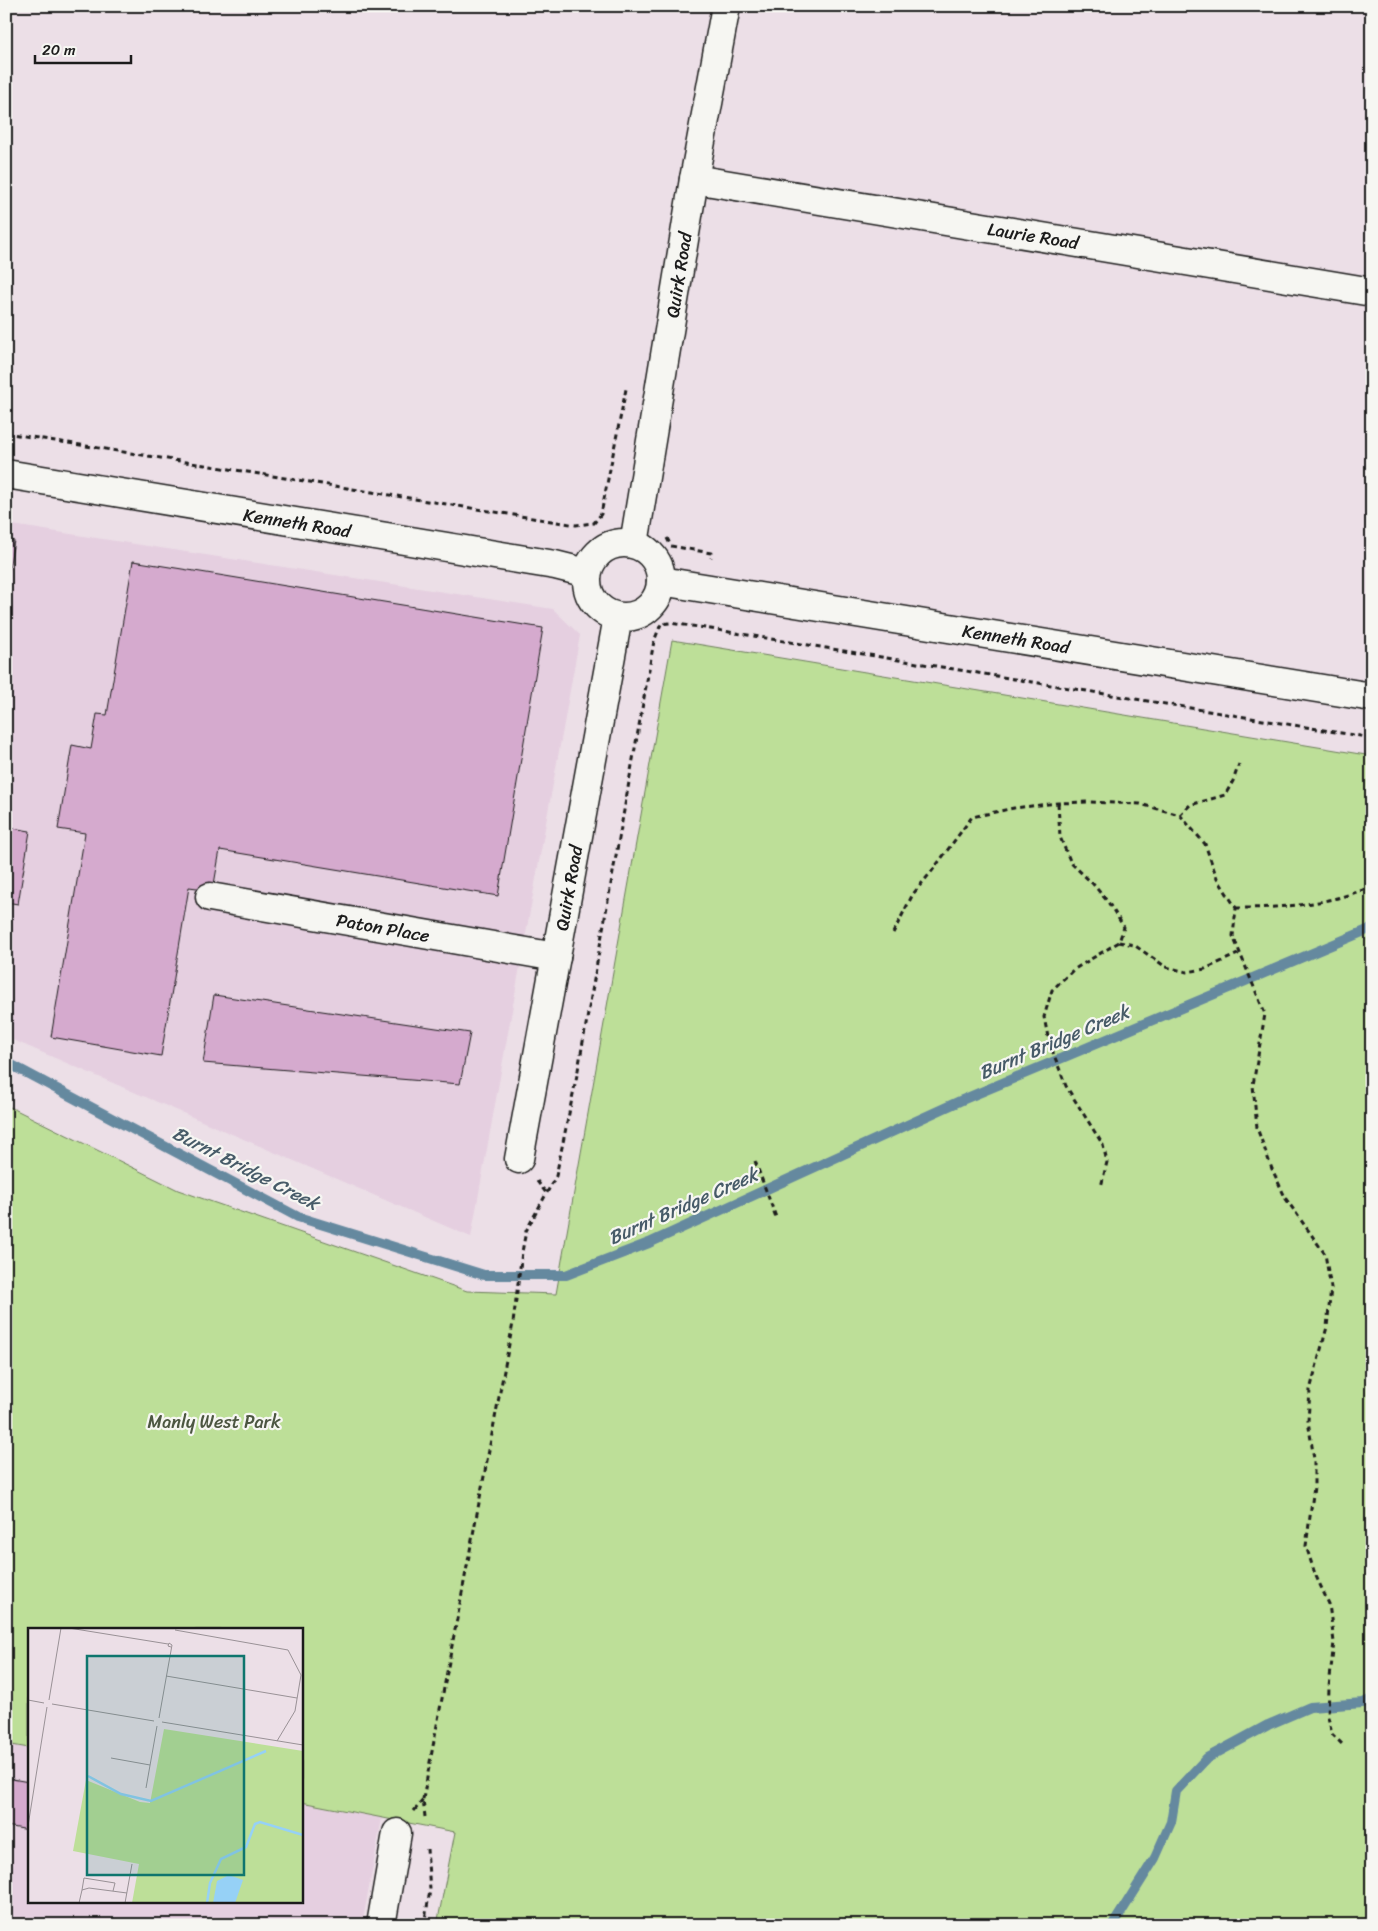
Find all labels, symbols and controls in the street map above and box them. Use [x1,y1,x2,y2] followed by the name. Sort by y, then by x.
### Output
[35,32,131,64] scale bar
[42,37,76,63] text: 20 m
[985,213,1082,259] street label: Laurie Road
[656,228,702,320] street label: Quirk Road
[241,499,355,548] street label: Kenneth Road
[960,615,1074,664] street label: Kenneth Road
[546,841,593,933] street label: Quirk Road
[334,904,432,952] street label: Paton Place
[973,994,1137,1089] water label: Burnt Bridge Creek
[167,1117,328,1221] water label: Burnt Bridge Creek
[603,1157,766,1254] water label: Burnt Bridge Creek
[148,1406,281,1438] park label: Manly West Park
[28,1628,302,1904] inset map

